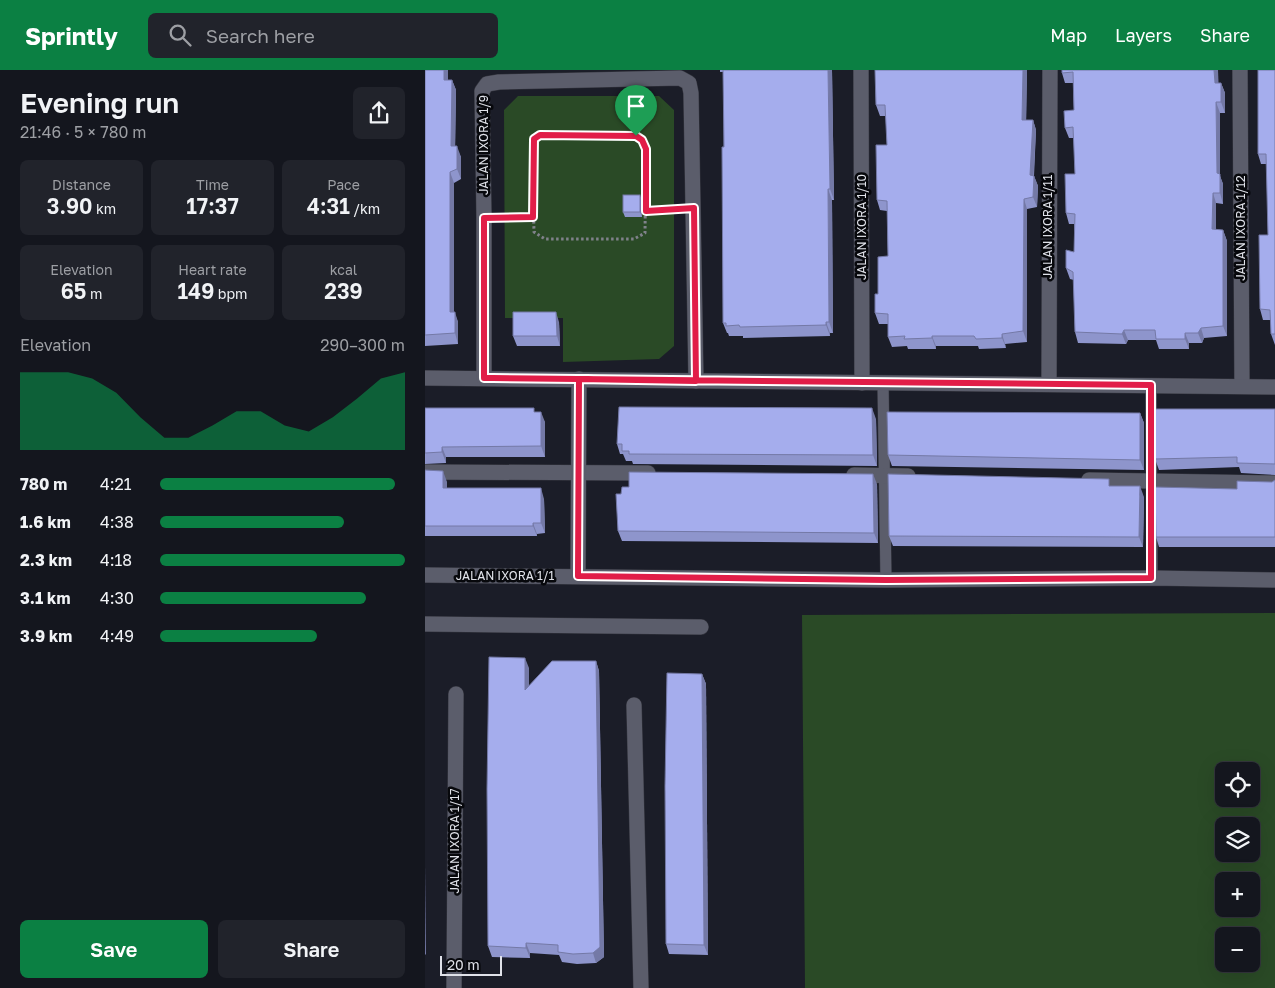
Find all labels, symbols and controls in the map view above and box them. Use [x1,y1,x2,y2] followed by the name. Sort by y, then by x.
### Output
[148,13,498,58] search box
[25,21,118,50] text: Sprintly
[166,21,194,49] icon: search
[206,24,315,47] text: Search here
[1050,24,1087,46] text: Map
[1115,24,1172,46] text: Layers
[1200,24,1250,46] text: Share
[615,85,657,136] pin
[20,86,179,119] text: Evening run
[353,87,405,139] button: share
[622,92,650,120] icon: arrive
[476,95,491,195] street label: JALAN IXORA 1/9
[20,122,146,142] text: 21:46 · 5 × 780 m
[854,174,869,280] street label: JALAN IXORA 1/10
[1040,175,1055,279] street label: JALAN IXORA 1/11
[1233,175,1248,281] street label: JALAN IXORA 1/12
[52,176,111,193] text: Distance
[196,176,229,193] text: Time
[327,176,360,193] text: Pace
[47,193,92,219] text: 3.90
[186,193,239,219] text: 17:37
[307,193,350,219] text: 4:31
[92,200,116,217] text: km
[350,200,380,217] text: /km
[50,261,113,278] text: Elevation
[178,261,247,278] text: Heart rate
[330,261,357,278] text: kcal
[61,278,86,304] text: 65
[177,278,214,304] text: 149
[324,278,363,304] text: 239
[86,285,102,302] text: m
[214,285,248,302] text: bpm
[20,335,91,355] text: Elevation
[320,335,405,355] text: 290–300 m
[20,474,67,494] text: 780 m
[100,474,132,494] text: 4:21
[20,512,71,532] text: 1.6 km
[100,512,134,532] text: 4:38
[20,550,72,570] text: 2.3 km
[100,550,132,570] text: 4:18
[456,568,554,583] street label: JALAN IXORA 1/1
[20,588,70,608] text: 3.1 km
[100,588,134,608] text: 4:30
[20,626,72,646] text: 3.9 km
[100,626,134,646] text: 4:49
[1215,762,1260,972] map controls
[1215,762,1260,807] button: locate
[447,789,462,894] street label: JALAN IXORA 1/17
[1215,817,1260,862] button: layers
[1215,872,1260,917] button: +
[20,920,208,978] button: Save
[218,920,405,978] button: Share
[1215,927,1260,972] button: −
[440,953,503,976] scale bar
[447,956,480,973] text: 20 m

